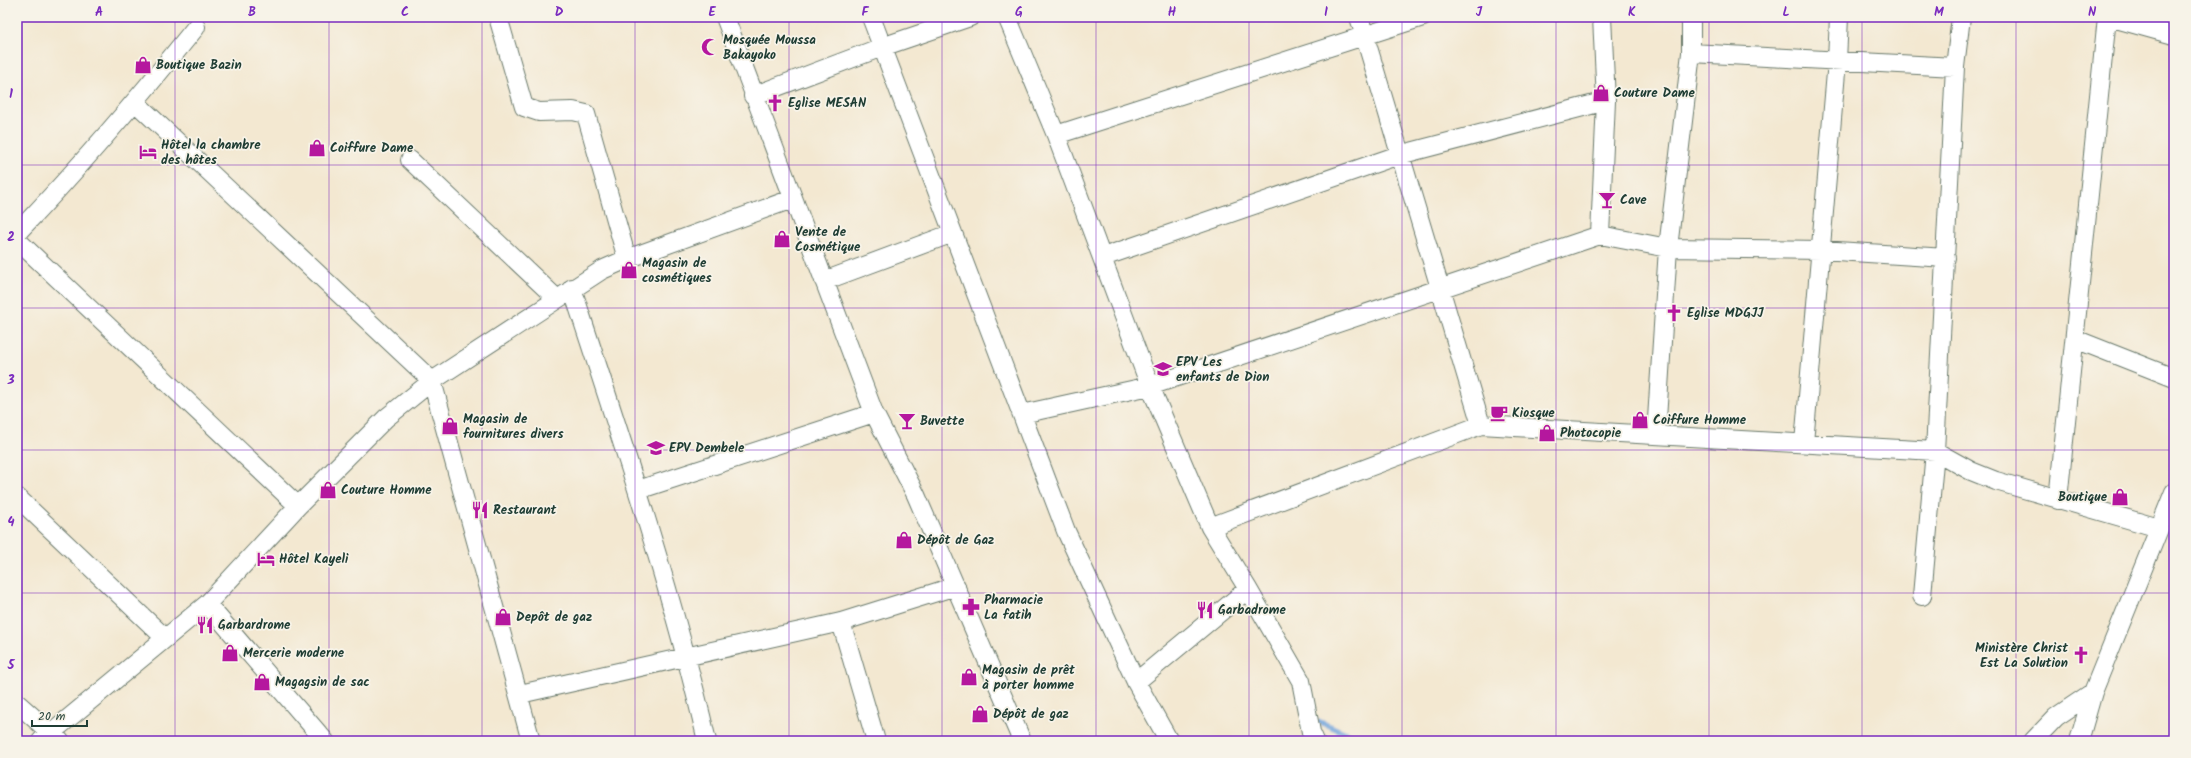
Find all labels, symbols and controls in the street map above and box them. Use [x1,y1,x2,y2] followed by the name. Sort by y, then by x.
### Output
[95,2,103,23] text: A
[248,2,256,23] text: B
[401,2,409,23] text: C
[555,2,564,23] text: D
[708,2,716,23] text: E
[861,2,869,23] text: F
[1015,2,1023,23] text: G
[1168,2,1177,23] text: H
[1324,2,1328,23] text: I
[1476,2,1483,23] text: J
[1628,2,1636,23] text: K
[1782,2,1790,23] text: L
[1934,2,1944,23] text: M
[2088,2,2097,23] text: N
[723,30,816,66] place label: Mosquée Moussa Bakayoko
[700,37,720,57] mosque icon: Mosquée Moussa Bakayoko
[133,55,153,75] shop icon: Boutique Bazin
[156,55,242,76] place label: Boutique Bazin
[1591,83,1611,103] shop icon: Couture Dame
[1614,83,1695,104] place label: Couture Dame
[9,84,13,105] text: 1
[765,93,785,113] church icon: Eglise MESAN
[788,93,867,114] place label: Eglise MESAN
[161,135,261,171] place label: Hôtel la chambre des hôtes
[307,138,327,158] shop icon: Coiffure Dame
[330,138,414,159] place label: Coiffure Dame
[138,142,158,162] hotel icon: Hôtel la chambre des hôtes
[1597,190,1617,210] bar icon: Cave
[1620,190,1647,211] place label: Cave
[795,222,861,258] place label: Vente de Cosmétique
[7,227,15,248] text: 2
[772,229,792,249] shop icon: Vente de Cosmétique
[642,253,712,289] place label: Magasin de cosmétiques
[619,260,639,280] shop icon: Magasin de cosmétiques
[1664,303,1684,323] church icon: Eglise MDGJJ
[1687,303,1764,324] place label: Eglise MDGJJ
[1176,352,1270,388] place label: EPV Les enfants de Dion
[1153,359,1173,379] school or university icon: EPV Les enfants de Dion
[6,370,15,391] text: 3
[1489,403,1509,423] cafe icon: Kiosque
[1512,403,1555,424] place label: Kiosque
[463,409,564,445] place label: Magasin de fournitures divers
[1630,410,1650,430] shop icon: Coiffure Homme
[1653,410,1747,431] place label: Coiffure Homme
[897,411,917,431] bar icon: Buvette
[920,411,965,432] place label: Buvette
[440,416,460,436] shop icon: Magasin de fournitures divers
[1537,423,1557,443] shop icon: Photocopie
[1560,423,1622,444] place label: Photocopie
[646,438,666,458] school or university icon: EPV Dembele
[669,438,745,459] place label: EPV Dembele
[318,480,338,500] shop icon: Couture Homme
[341,480,432,501] place label: Couture Homme
[2058,487,2108,508] place label: Boutique
[2110,487,2130,507] shop icon: Boutique
[470,500,490,520] restaurant icon: Restaurant
[493,500,557,521] place label: Restaurant
[7,512,15,533] text: 4
[894,530,914,550] shop icon: Dépôt de Gaz
[917,530,994,551] place label: Dépôt de Gaz
[256,549,276,569] hotel icon: Hôtel Kayeli
[279,549,349,570] place label: Hôtel Kayeli
[984,590,1044,626] place label: Pharmacie La fatih
[961,597,981,617] pharmacy icon: Pharmacie La fatih
[1195,600,1215,620] restaurant icon: Garbadrome
[1218,600,1286,621] place label: Garbadrome
[493,607,513,627] shop icon: Depôt de gaz
[516,607,592,628] place label: Depôt de gaz
[195,615,215,635] restaurant icon: Garbardrome
[218,615,291,636] place label: Garbardrome
[1975,638,2068,674] place label: Ministère Christ Est La Solution
[220,643,240,663] shop icon: Mercerie moderne
[243,643,345,664] place label: Mercerie moderne
[2071,645,2091,665] church icon: Ministère Christ Est La Solution
[7,655,16,676] text: 5
[982,660,1075,696] place label: Magasin de prêt à porter homme
[959,667,979,687] shop icon: Magasin de prêt à porter homme
[252,672,272,692] shop icon: Magagsin de sac
[275,672,370,693] place label: Magagsin de sac
[32,702,87,728] scale bar
[970,704,990,724] shop icon: Dépôt de gaz
[993,704,1069,725] place label: Dépôt de gaz
[38,707,66,726] text: 20 m

